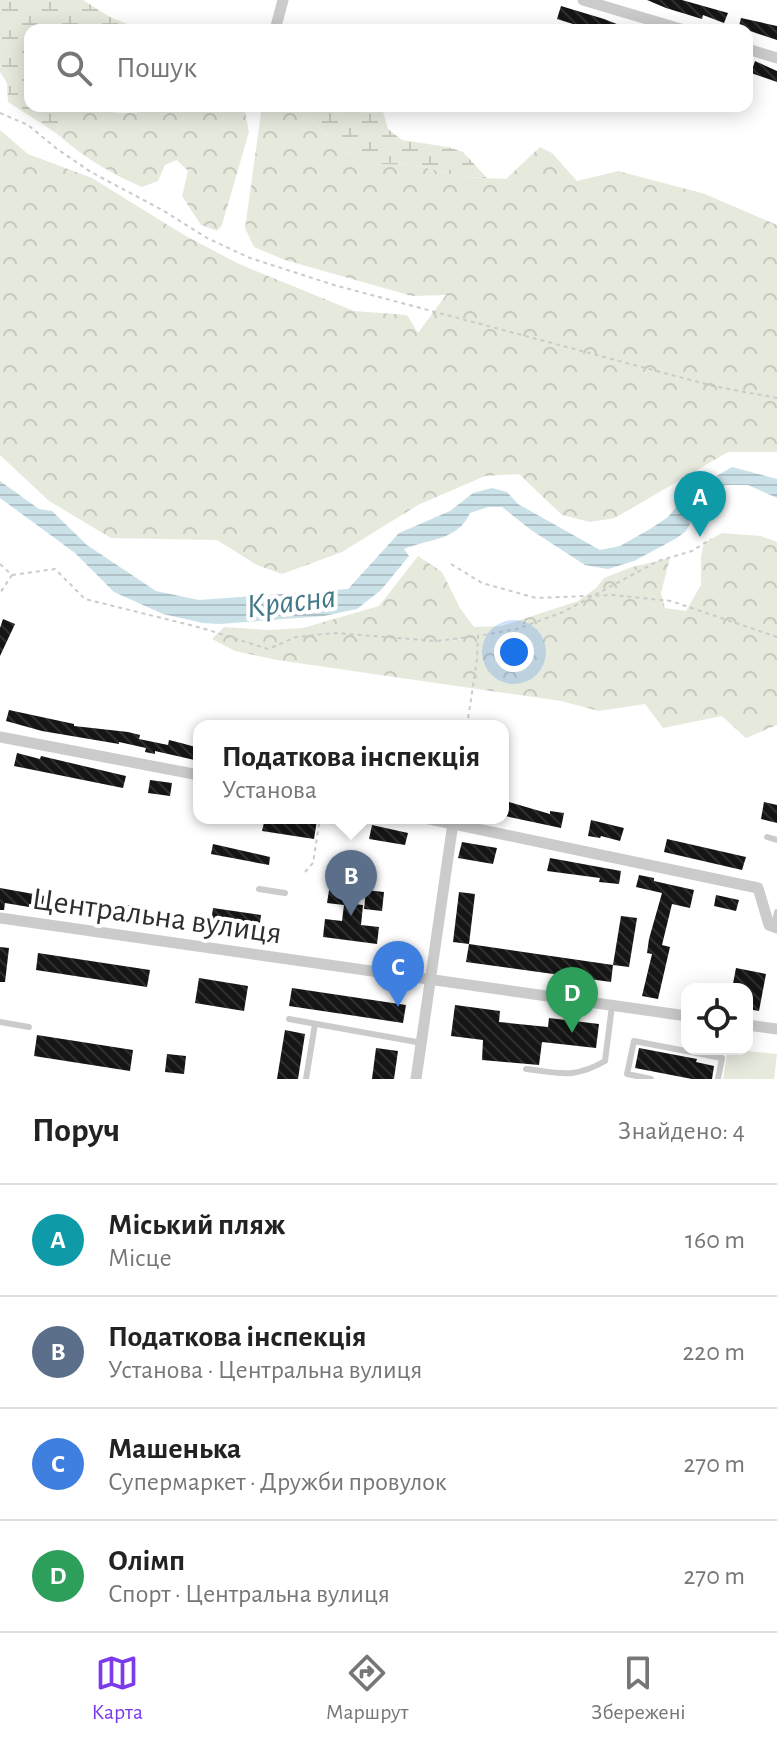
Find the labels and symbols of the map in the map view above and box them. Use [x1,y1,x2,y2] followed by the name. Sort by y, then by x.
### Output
[674,471,726,537] pin: A
[245,580,338,624] water label: Красна
[494,632,534,672] your location
[325,850,377,916] pin: B
[30,883,284,949] street label: Центральна вулиця
[372,941,424,1007] pin: C
[546,967,598,1033] pin: D

